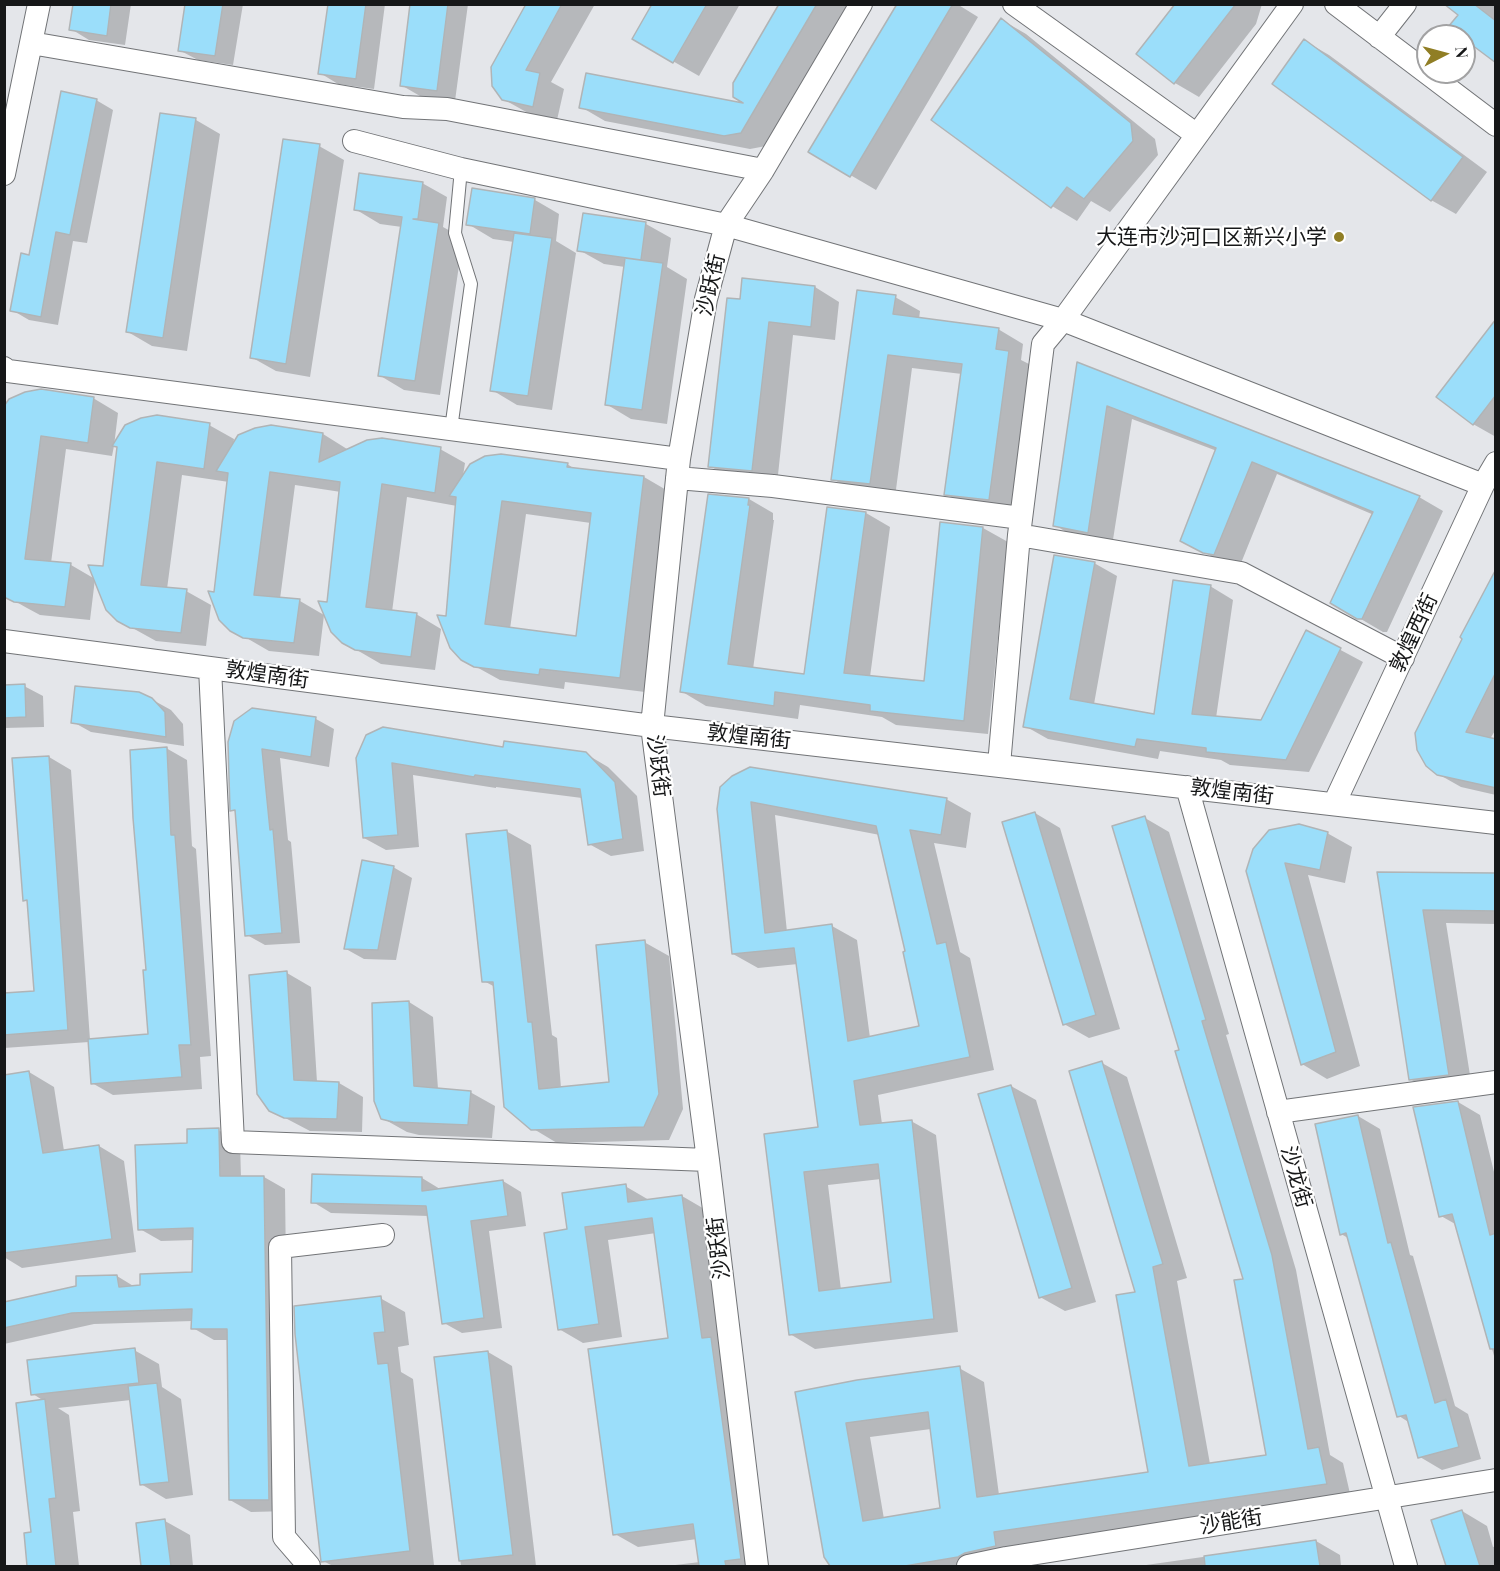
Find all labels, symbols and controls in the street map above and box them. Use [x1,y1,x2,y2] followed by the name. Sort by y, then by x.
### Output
[1416,24,1476,84] north arrow
[1451,45,1473,59] text: N
[1096,224,1327,250] place label: 大连市沙河口区新兴小学
[1332,230,1346,244] marker: 大连市沙河口区新兴小学
[692,251,730,319] street label: 沙跃街
[1385,590,1443,676] street label: 敦煌西街
[224,657,310,693] street label: 敦煌南街
[706,720,792,754] street label: 敦煌南街
[642,733,674,799] street label: 沙跃街
[1189,774,1275,810] street label: 敦煌南街
[1275,1143,1317,1211] street label: 沙龙街
[703,1215,735,1281] street label: 沙跃街
[1198,1505,1264,1539] street label: 沙能街

